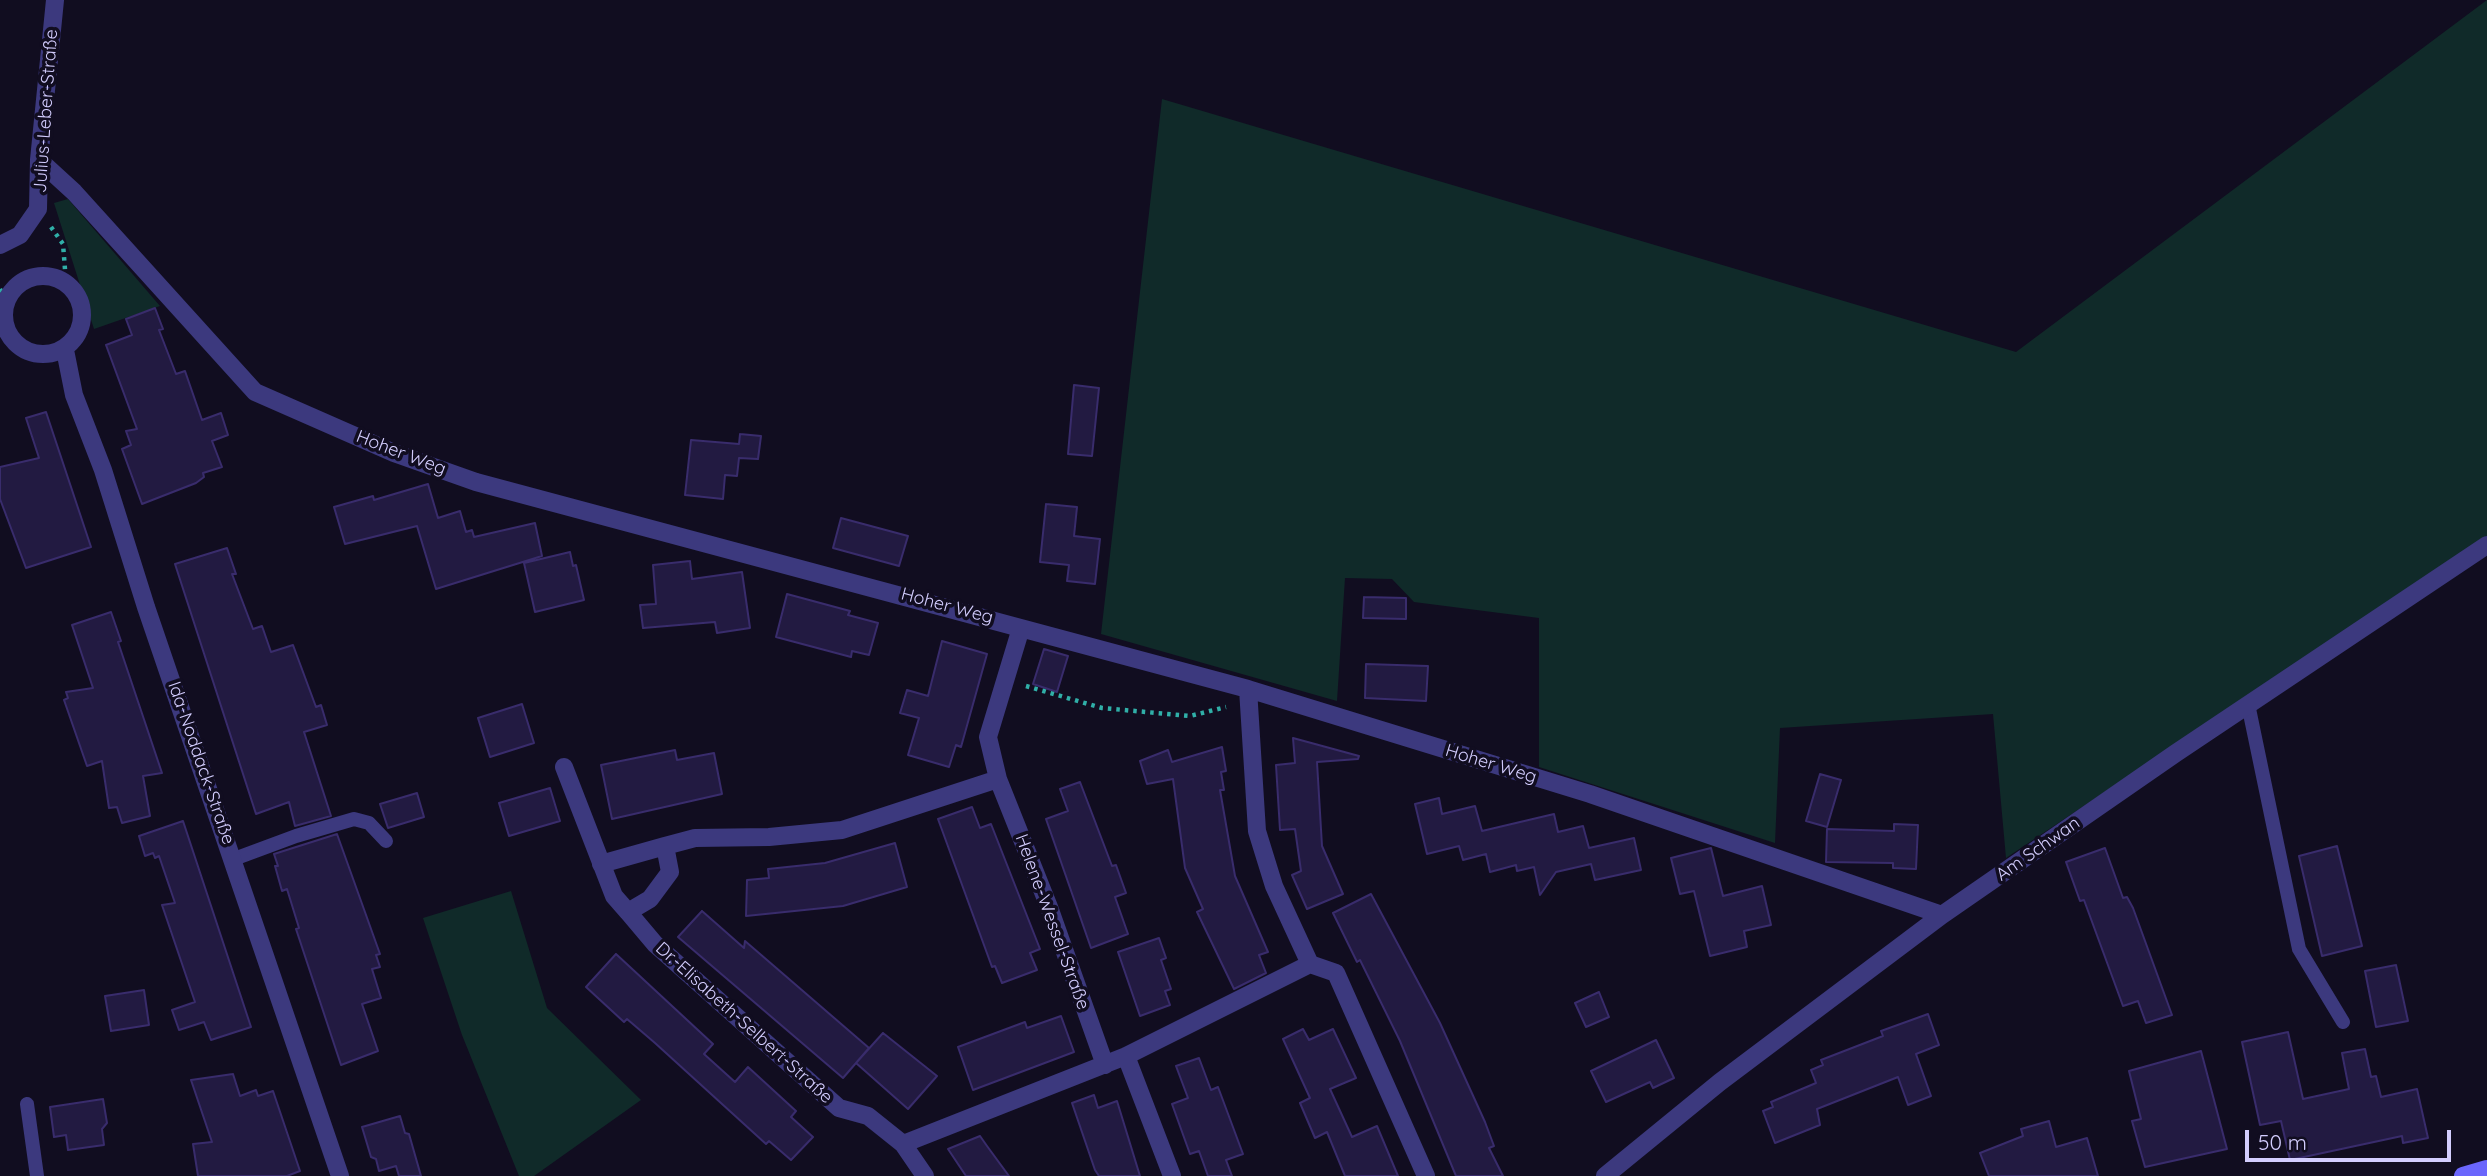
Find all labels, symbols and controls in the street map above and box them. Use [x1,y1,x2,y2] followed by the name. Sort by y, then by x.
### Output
[30,28,62,194] street label: Julius-Leber-Straße
[353,426,449,480] street label: Hoher Weg
[899,583,995,629] street label: Hoher Weg
[163,679,239,847] street label: Ida-Noddack-Straße
[1443,740,1539,788] street label: Hoher Weg
[1992,812,2084,886] street label: Am Schwan
[1010,831,1094,1013] street label: Helene-Wessel-Straße
[651,938,837,1108] street label: Dr.-Elisabeth-Selbert-Straße
[2249,1116,2456,1160] scale bar
[2258,1129,2307,1155] text: 50 m

